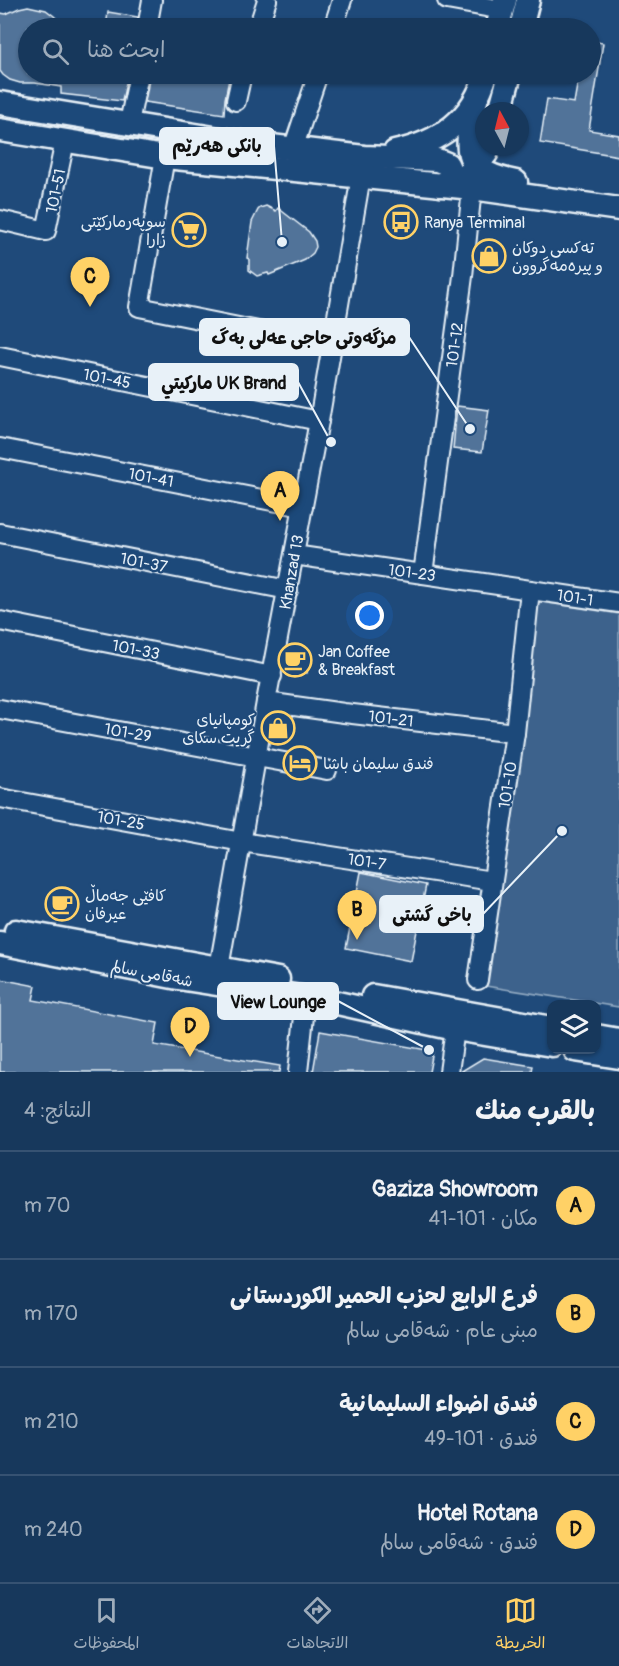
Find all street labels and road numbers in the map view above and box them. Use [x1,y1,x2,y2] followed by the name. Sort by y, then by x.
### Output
[41,167,70,215] street label: 101-51
[442,321,468,369] street label: 101-12
[81,365,132,393] street label: 101-45
[126,464,175,492] street label: 101-41
[276,533,308,611] street label: Khanzad 13
[119,549,170,577] street label: 101-37
[387,560,437,586] street label: 101-23
[555,585,594,611] street label: 101-1
[110,636,161,664] street label: 101-33
[367,706,415,732] street label: 101-21
[103,719,153,747] street label: 101-29
[494,760,522,810] street label: 101-10
[96,807,146,835] street label: 101-25
[346,849,388,875] street label: 101-7
[109,956,195,994] street label: شەقامی سالم

